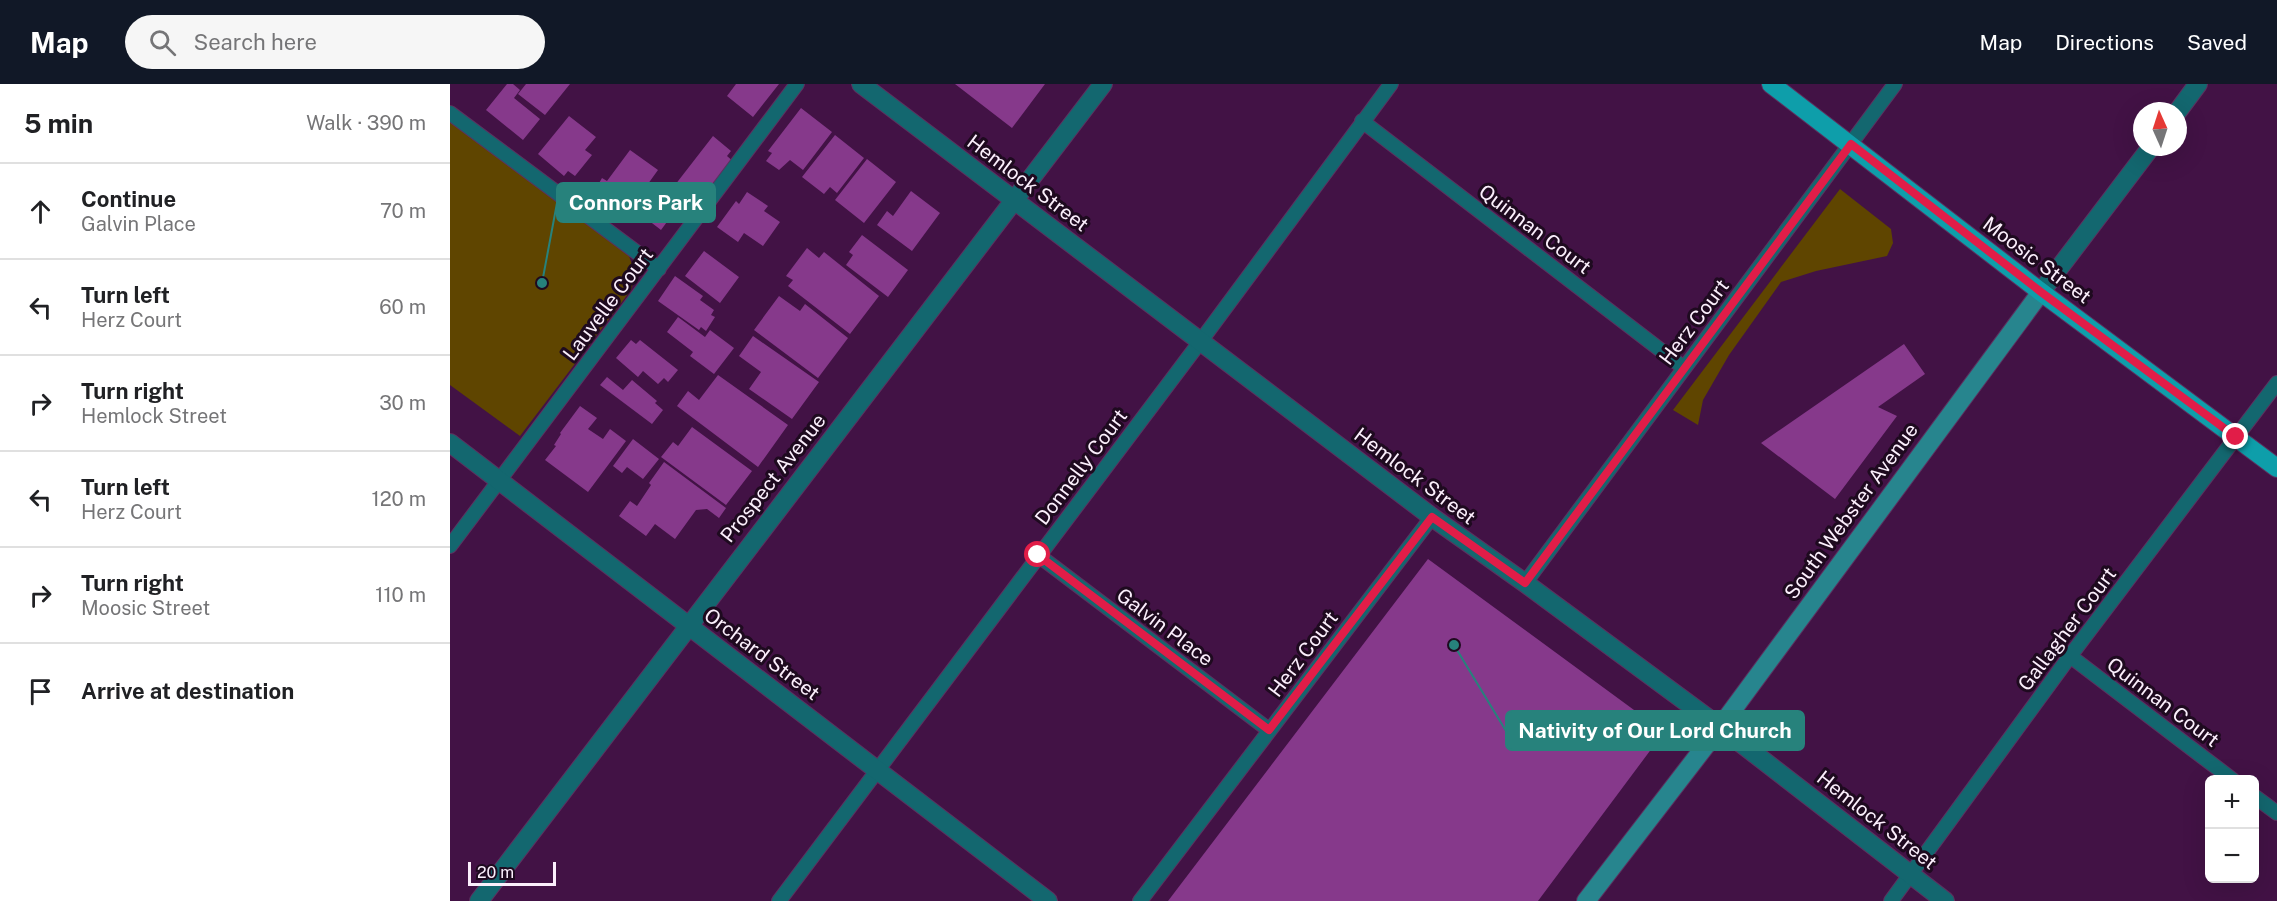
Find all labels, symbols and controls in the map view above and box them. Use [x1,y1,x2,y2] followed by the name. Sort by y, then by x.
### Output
[125,15,545,69] search box
[30,26,89,59] text: Map
[146,26,179,59] icon: search
[194,29,317,55] text: Search here
[1980,30,2022,55] text: Map
[2055,30,2154,55] text: Directions
[2187,30,2247,55] text: Saved
[2133,102,2187,156] north arrow
[24,108,93,139] text: 5 min
[306,111,426,135] text: Walk · 390 m
[963,130,1093,236] street label: Hemlock Street
[1474,179,1596,279] street label: Quinnan Court
[557,183,715,222] callout: Connors Park
[81,186,176,212] text: Continue
[569,190,703,215] text: Connors Park
[24,195,57,228] icon: ahead
[380,199,426,223] text: 70 m
[81,212,196,236] text: Galvin Place
[1978,212,2096,308] street label: Moosic Street
[558,243,658,365] street label: Lauvelle Court
[1654,274,1734,370] street label: Herz Court
[81,282,170,308] text: Turn left
[24,291,57,324] icon: left
[379,295,426,319] text: 60 m
[81,308,182,332] text: Herz Court
[81,378,184,404] text: Turn right
[24,387,57,420] icon: right
[379,391,426,415] text: 30 m
[81,404,227,428] text: Hemlock Street
[1030,404,1132,530] street label: Donnelly Court
[715,409,831,547] street label: Prospect Avenue
[1779,418,1923,604] street label: South Webster Avenue
[1350,423,1480,529] street label: Hemlock Street
[2222,423,2248,449] route end
[81,474,170,500] text: Turn left
[24,483,57,516] icon: left
[372,487,426,511] text: 120 m
[81,500,182,524] text: Herz Court
[1024,541,1050,567] route start
[2013,562,2121,696] street label: Gallagher Court
[81,570,184,596] text: Turn right
[24,579,57,612] icon: right
[375,583,426,607] text: 110 m
[1112,583,1218,671] street label: Galvin Place
[81,596,210,620] text: Moosic Street
[700,603,824,705] street label: Orchard Street
[1263,606,1343,702] street label: Herz Court
[2102,652,2224,752] street label: Quinnan Court
[24,675,57,708] icon: arrive
[81,678,294,704] text: Arrive at destination
[1506,711,1804,750] callout: Nativity of Our Lord Church
[1518,718,1792,743] text: Nativity of Our Lord Church
[1812,766,1942,874] street label: Hemlock Street
[2205,775,2259,883] map controls
[2205,775,2259,829] button: +
[2205,829,2259,883] button: −
[468,859,556,886] scale bar
[477,863,514,882] text: 20 m

